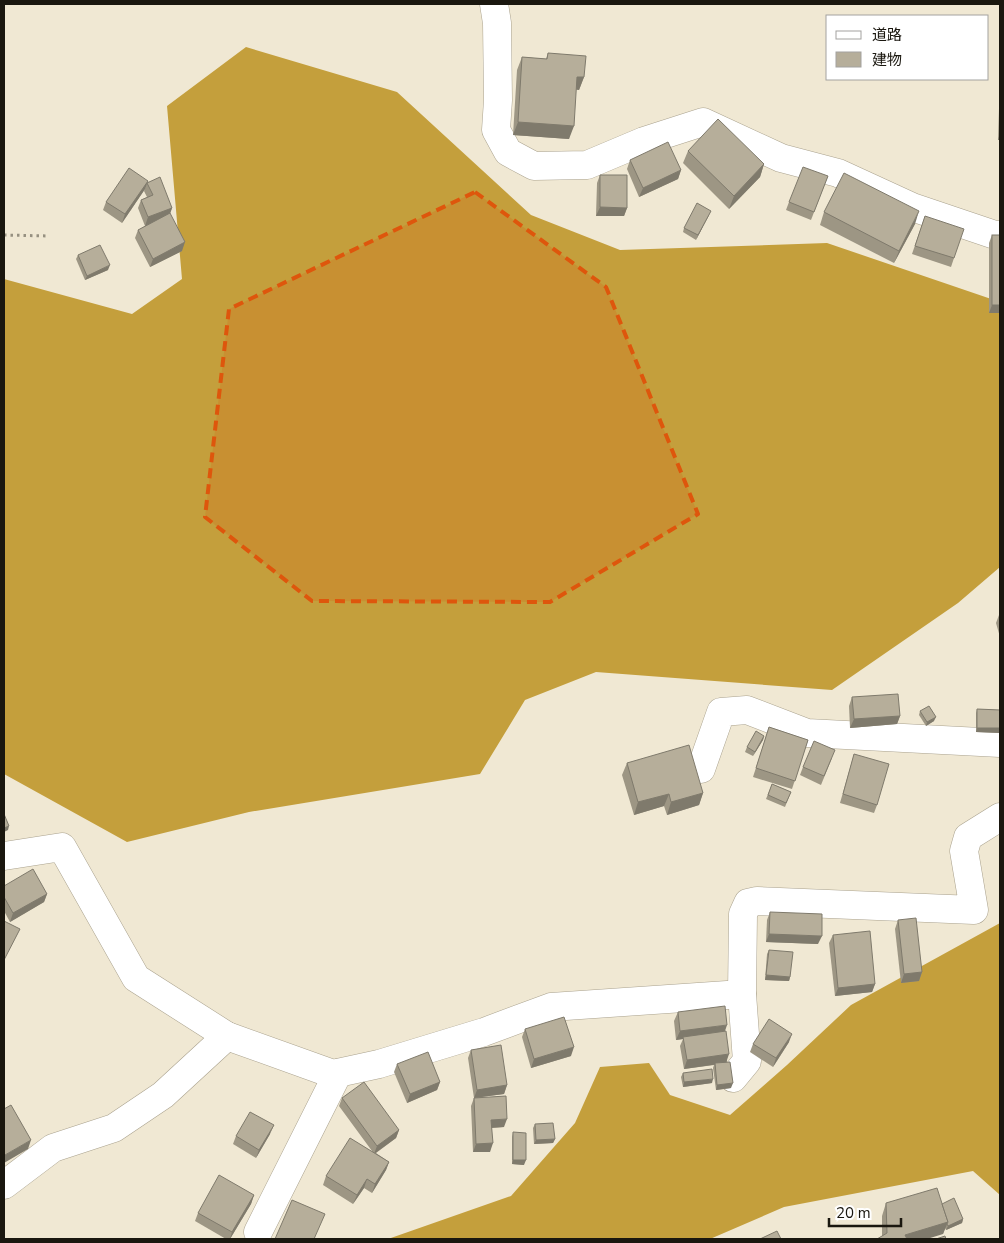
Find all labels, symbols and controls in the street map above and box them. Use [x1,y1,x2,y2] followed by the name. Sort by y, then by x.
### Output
[826,15,989,80] legend
[872,25,902,45] text: 道路
[872,50,902,70] text: 建物
[829,1196,902,1228] scale bar
[836,1203,871,1223] text: 20 m

